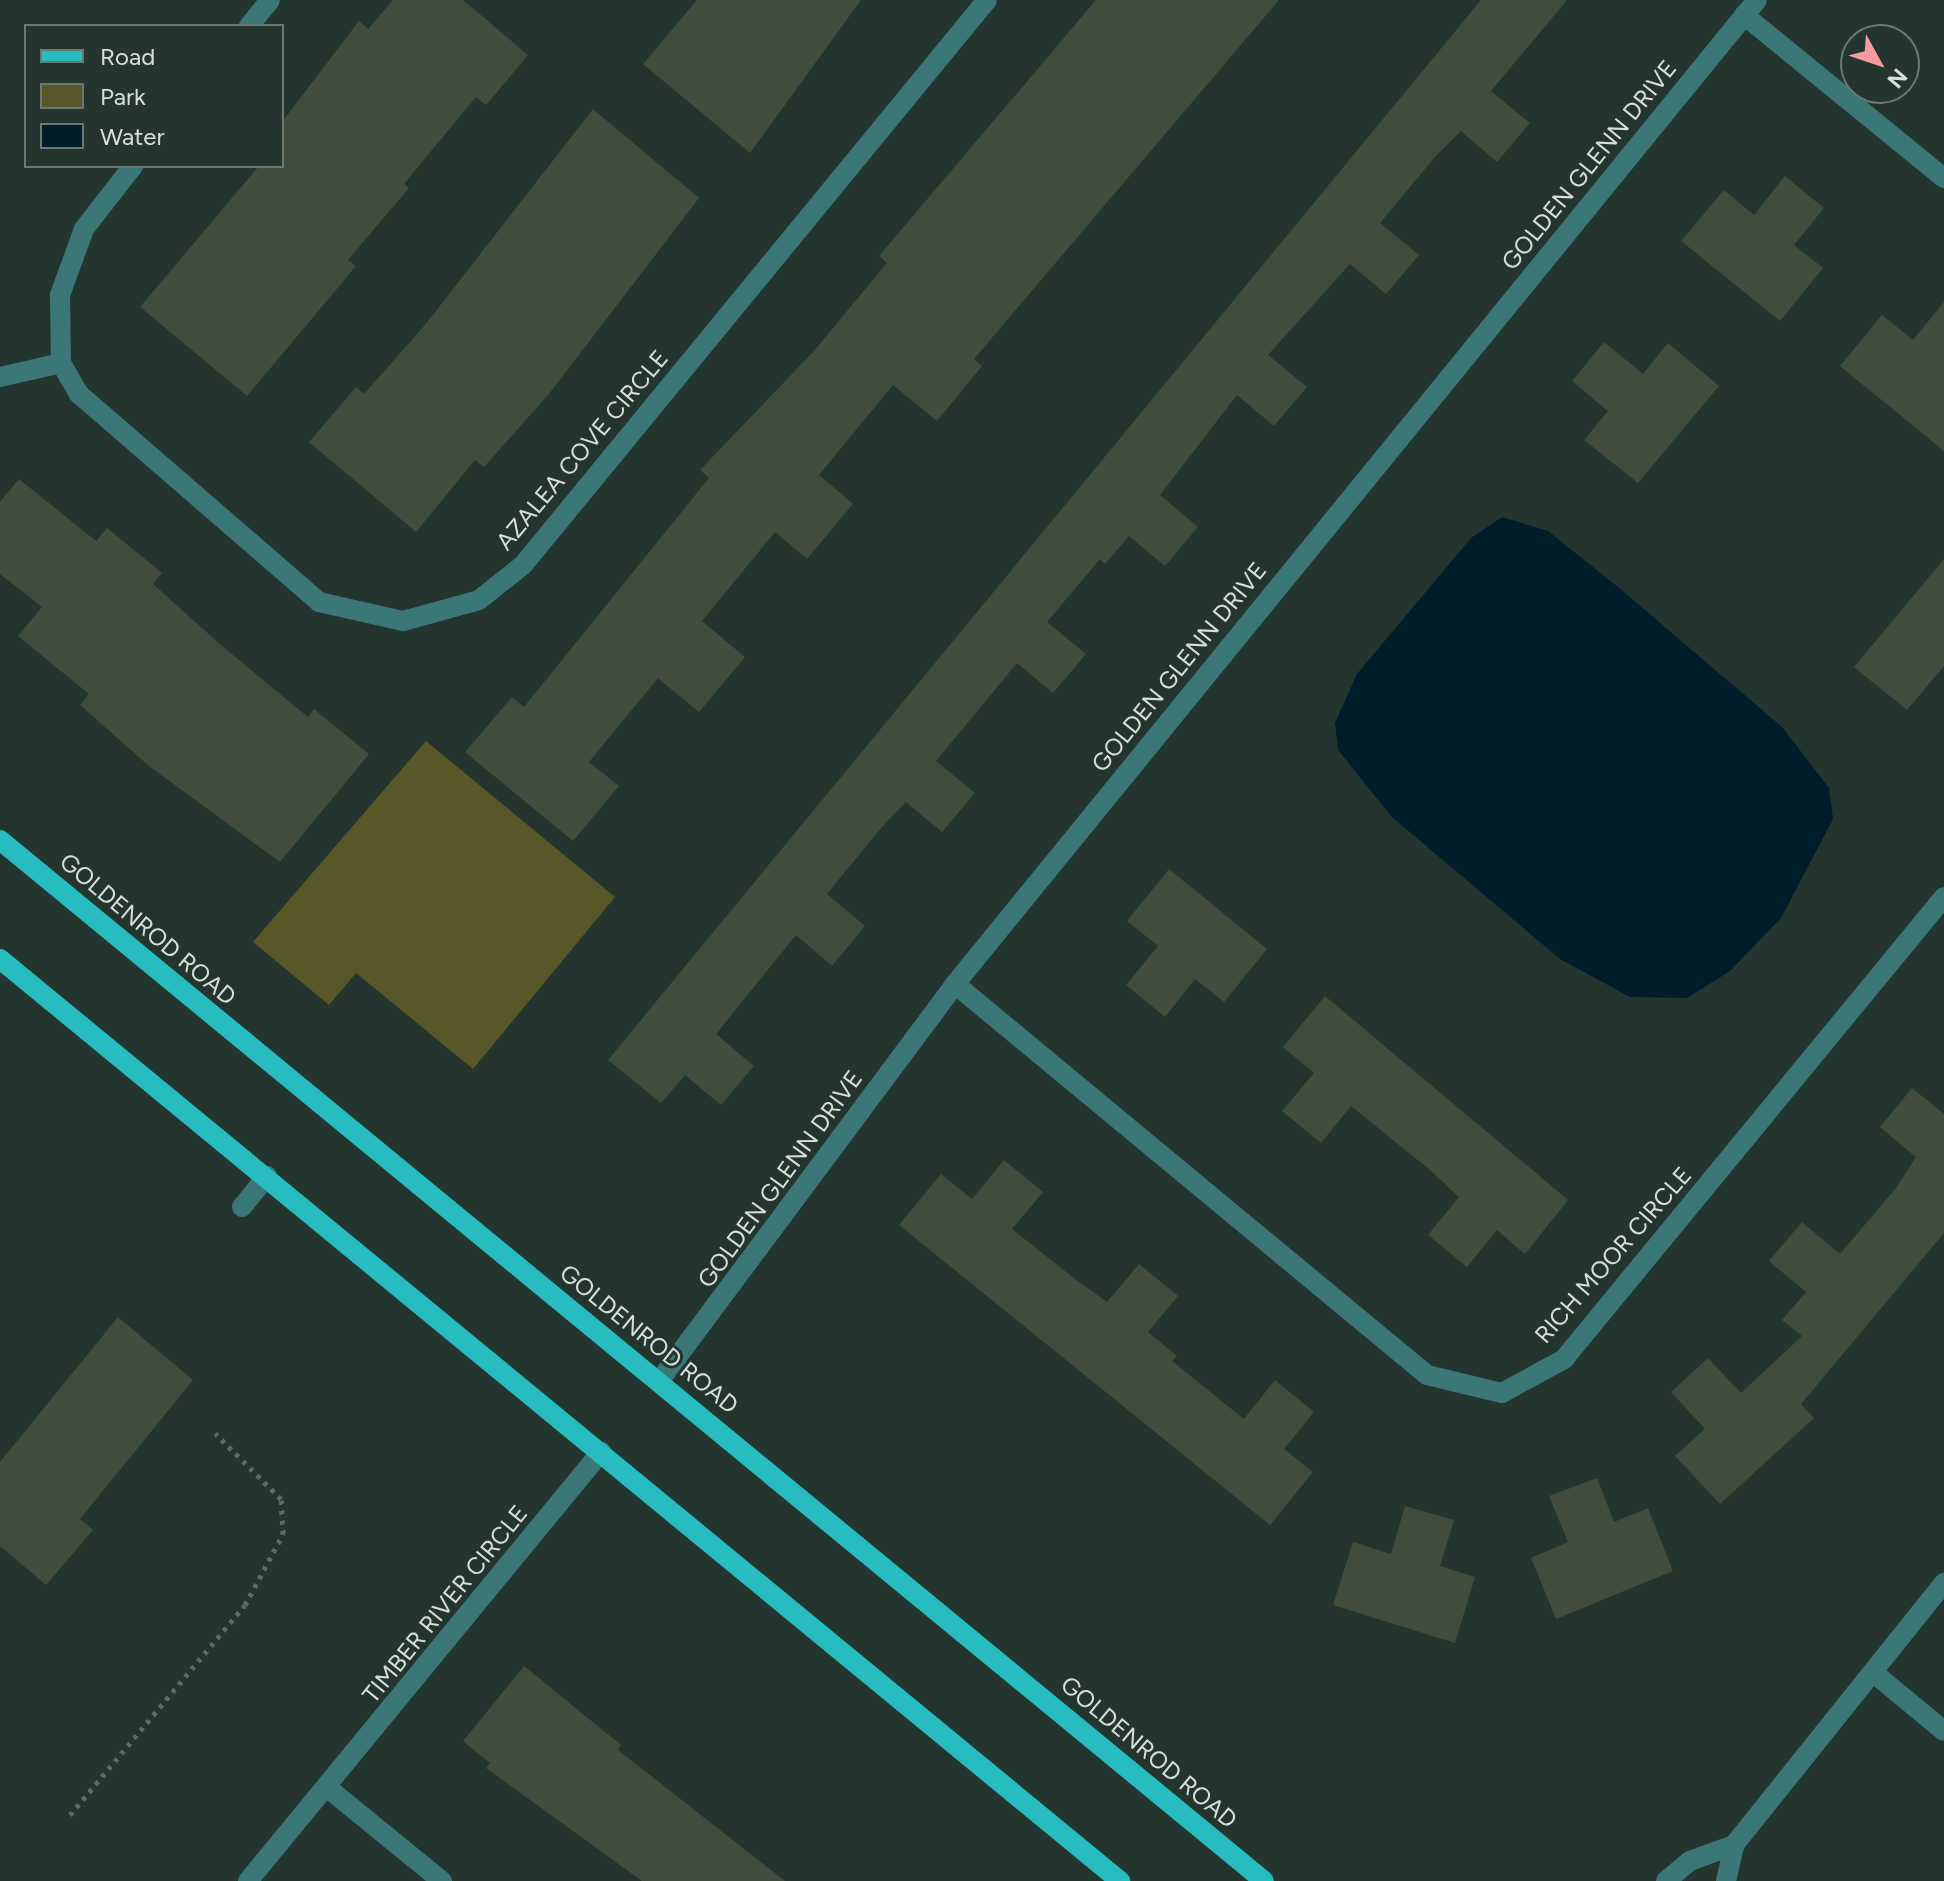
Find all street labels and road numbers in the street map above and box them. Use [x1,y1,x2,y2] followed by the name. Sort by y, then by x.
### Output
[1496,54,1682,276] street label: GOLDEN GLENN DRIVE
[490,344,674,556] street label: AZALEA COVE CIRCLE
[1086,556,1272,778] street label: GOLDEN GLENN DRIVE
[54,847,242,1011] street label: GOLDENROD ROAD
[692,1065,868,1293] street label: GOLDEN GLENN DRIVE
[1529,1161,1697,1349] street label: RICH MOOR CIRCLE
[554,1258,744,1420] street label: GOLDENROD ROAD
[356,1499,534,1709] street label: TIMBER RIVER CIRCLE
[1055,1670,1243,1834] street label: GOLDENROD ROAD

